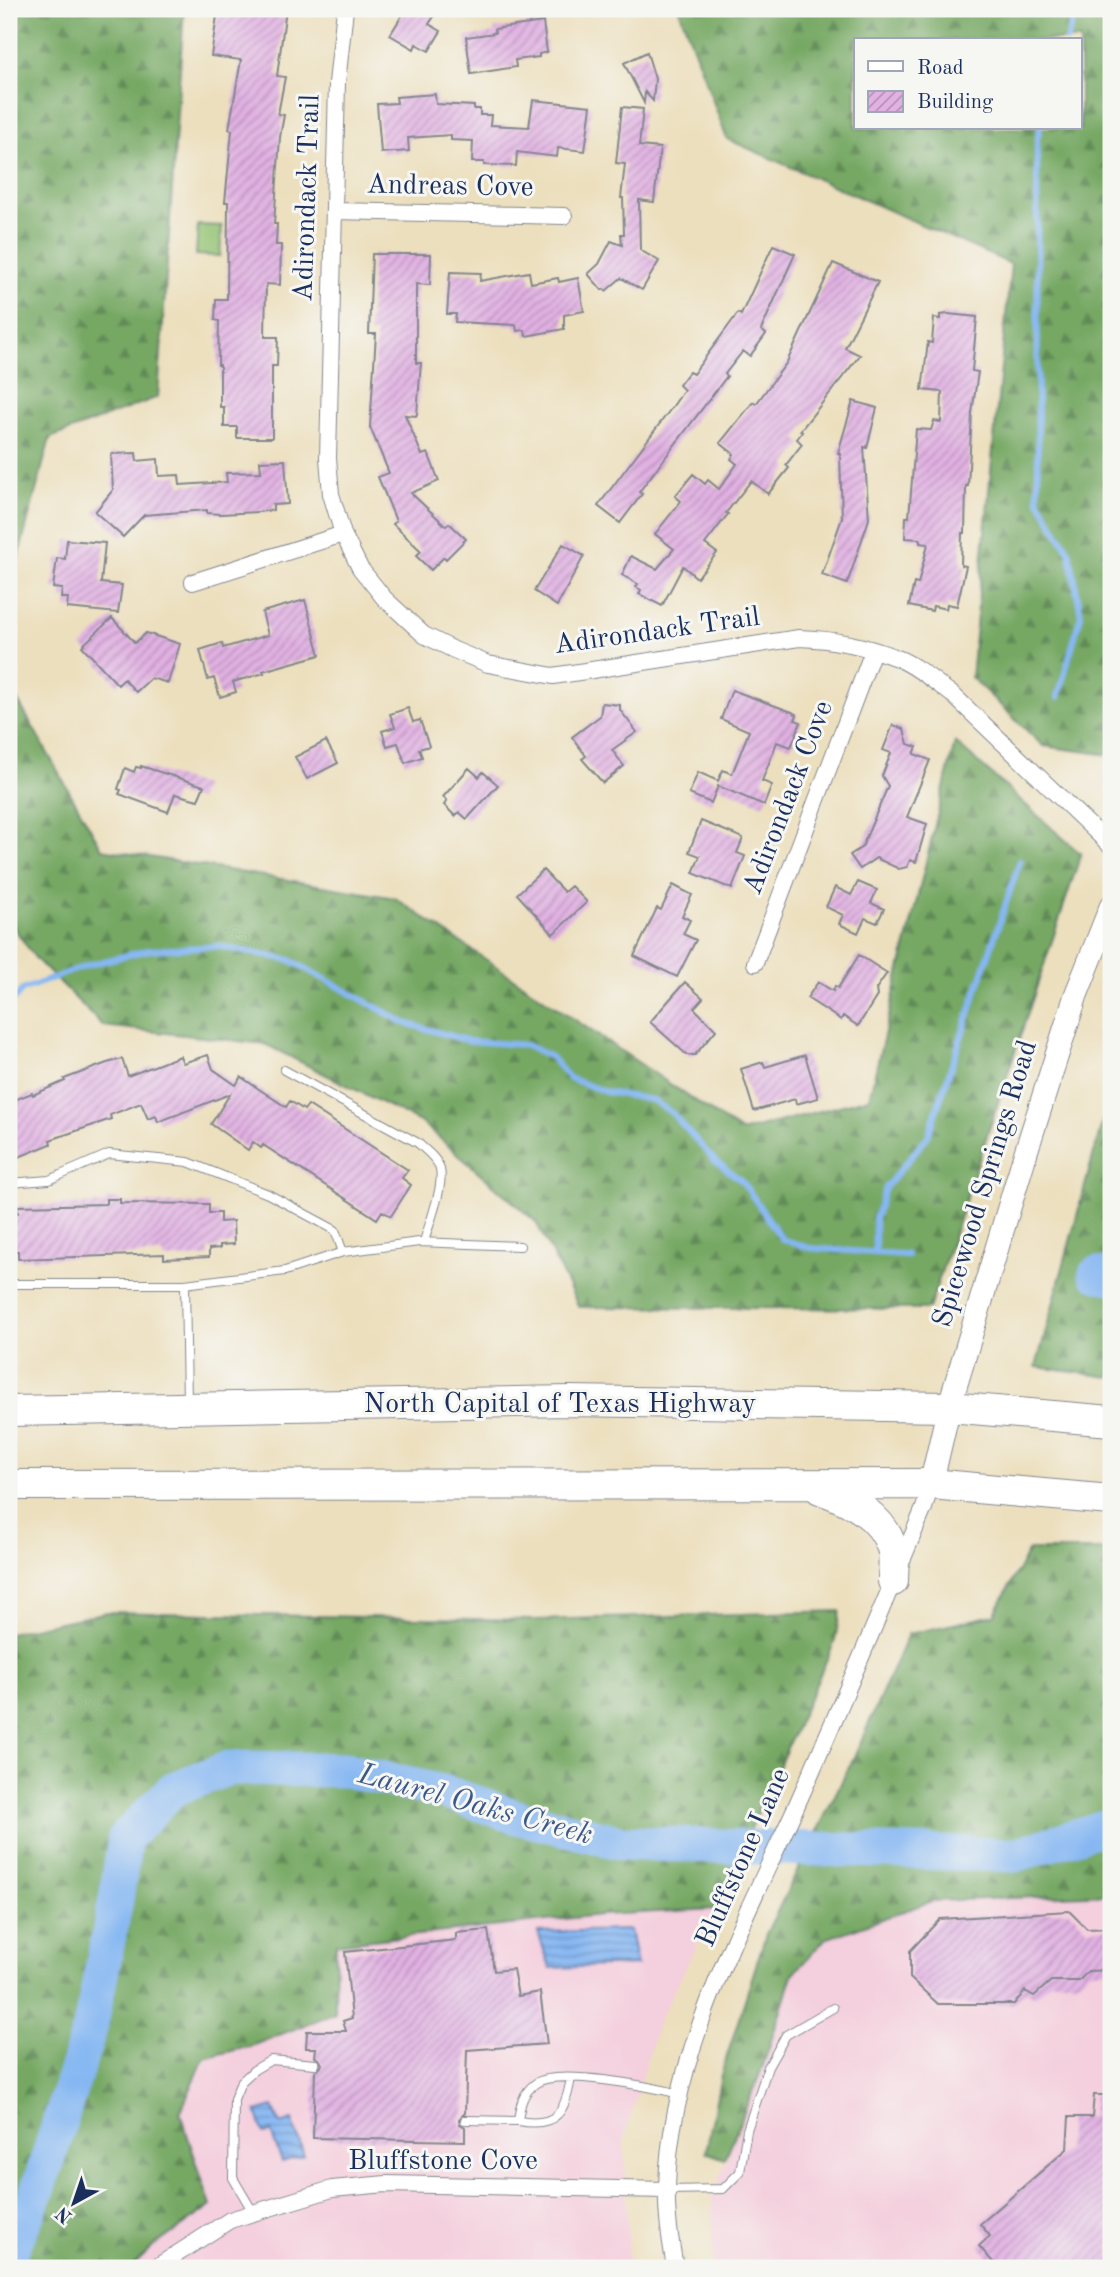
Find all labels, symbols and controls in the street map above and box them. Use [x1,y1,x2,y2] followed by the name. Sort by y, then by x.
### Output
[854,38,1082,130] legend
[917,58,964,79] text: Road
[917,92,994,113] text: Building
[290,94,326,302] street label: Adirondack Trail
[366,172,534,202] street label: Andreas Cove
[552,604,762,660] street label: Adirondack Trail
[739,697,839,899] street label: Adirondack Cove
[929,1037,1043,1331] street label: Spicewood Springs Road
[364,1391,757,1419] street label: North Capital of Texas Highway
[354,1759,595,1851] water label: Laurel Oaks Creek
[692,1764,796,1952] street label: Bluffstone Lane
[348,2148,538,2176] street label: Bluffstone Cove
[38,2168,108,2238] north arrow
[53,2202,76,2226] text: N

